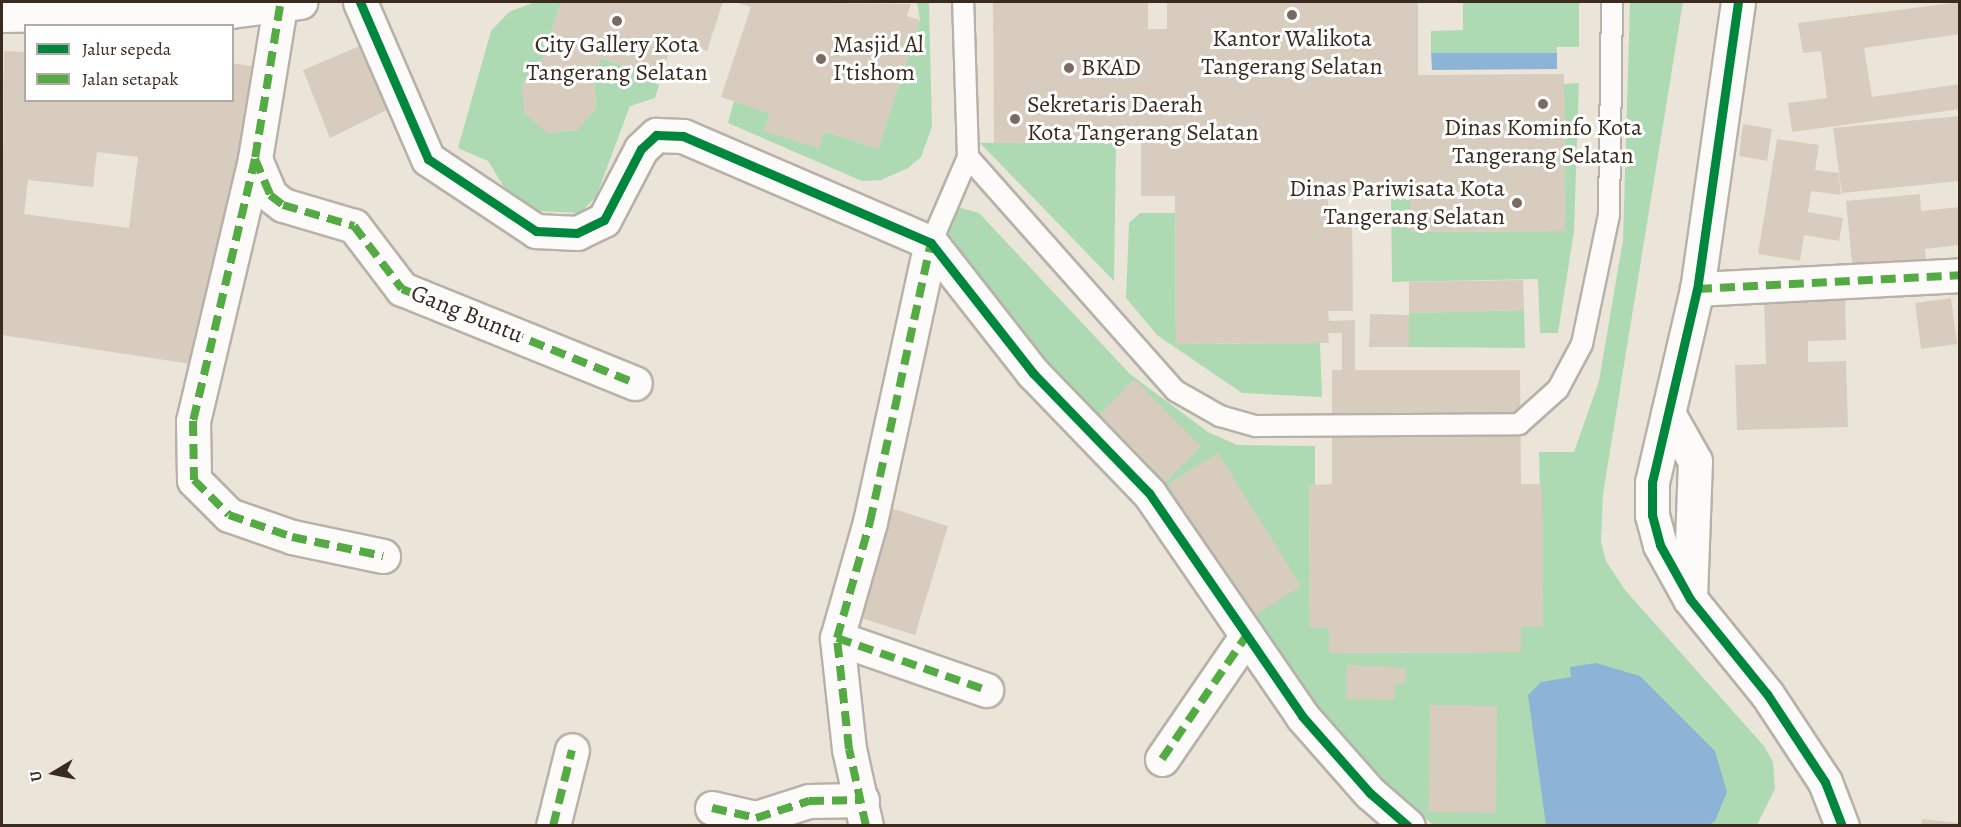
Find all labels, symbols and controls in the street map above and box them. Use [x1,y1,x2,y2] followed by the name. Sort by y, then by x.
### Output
[1285,8,1299,22] marker: Kantor Walikota Tangerang Selatan
[610,14,624,28] marker: City Gallery Kota Tangerang Selatan
[24,24,234,102] legend
[1201,25,1383,81] place label: Kantor Walikota Tangerang Selatan
[526,31,708,87] place label: City Gallery Kota Tangerang Selatan
[833,31,924,87] place label: Masjid Al I'tishom
[82,37,171,61] text: Jalur sepeda
[814,52,828,66] marker: Masjid Al I'tishom
[1081,54,1141,82] place label: BKAD
[1062,61,1076,75] marker: BKAD
[82,67,178,91] text: Jalan setapak
[1027,91,1259,147] place label: Sekretaris Daerah Kota Tangerang Selatan
[1536,97,1550,111] marker: Dinas Kominfo Kota Tangerang Selatan
[1008,112,1022,126] marker: Sekretaris Daerah Kota Tangerang Selatan
[1444,114,1642,170] place label: Dinas Kominfo Kota Tangerang Selatan
[1289,175,1505,231] place label: Dinas Pariwisata Kota Tangerang Selatan
[1510,196,1524,210] marker: Dinas Pariwisata Kota Tangerang Selatan
[407,279,527,349] street label: Gang Buntu
[24,743,84,803] north arrow
[25,769,48,783] text: U

